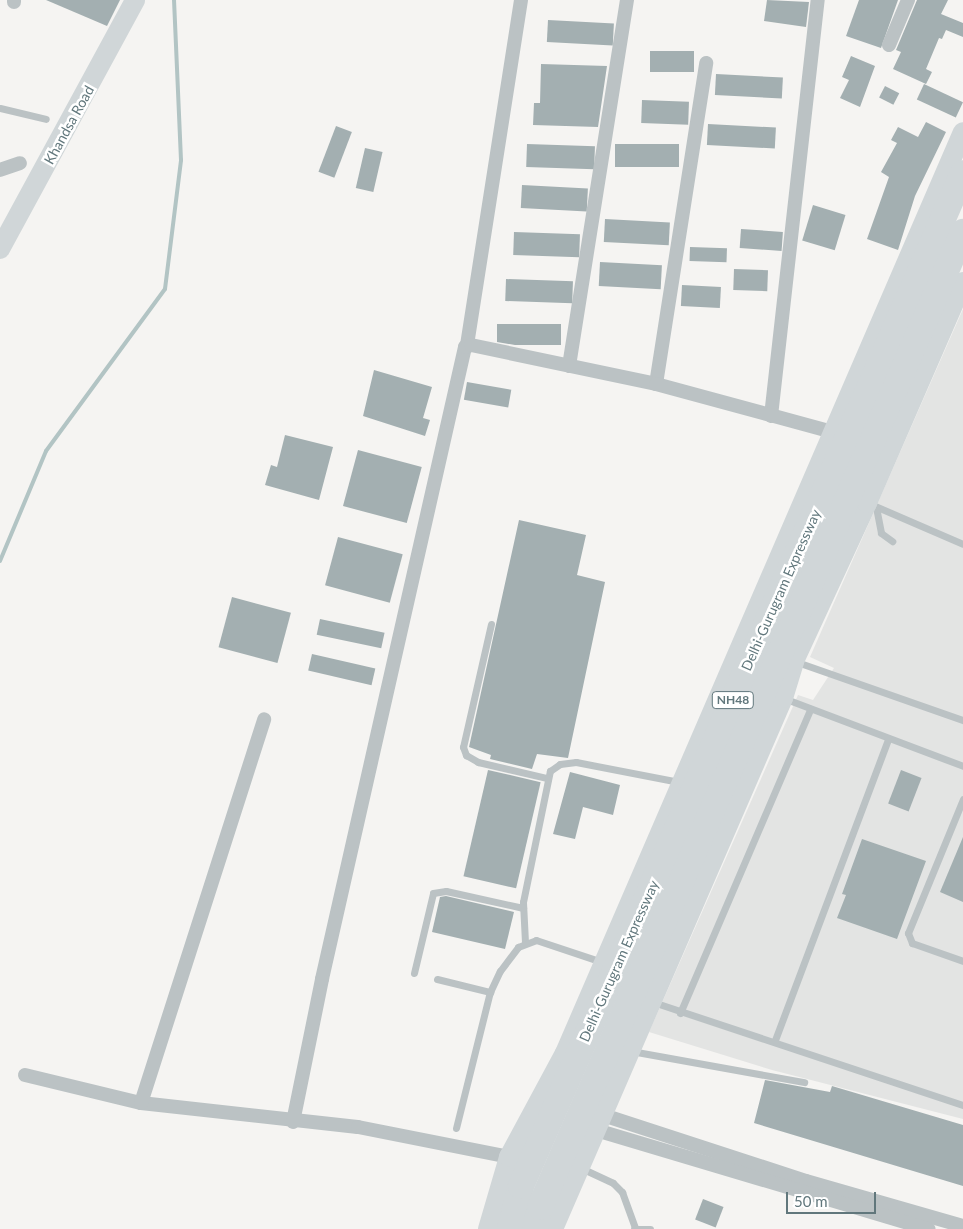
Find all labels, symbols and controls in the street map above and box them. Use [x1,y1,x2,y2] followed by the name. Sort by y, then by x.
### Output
[40,83,98,167] street label: Khandsa Road
[738,507,824,673] street label: Delhi-Gurugram Expressway
[712,690,754,710] road number: NH48
[576,878,662,1044] street label: Delhi-Gurugram Expressway
[788,1182,878,1214] scale bar
[794,1192,828,1210] text: 50 m

